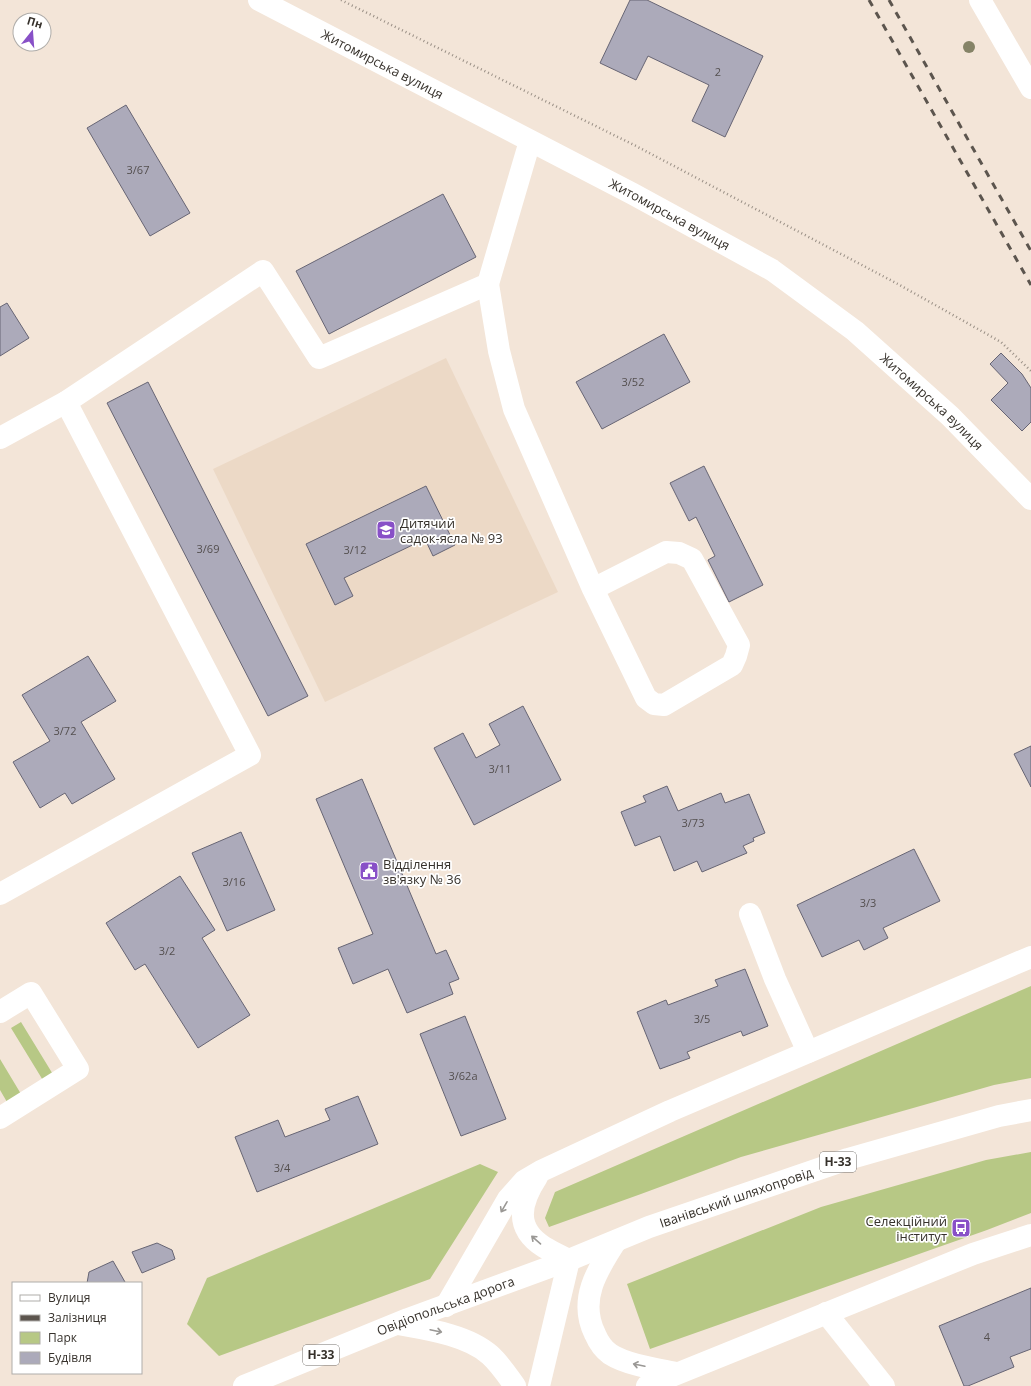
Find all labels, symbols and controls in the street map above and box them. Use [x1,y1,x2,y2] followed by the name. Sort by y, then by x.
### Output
[12,12,52,52] north arrow
[25,13,45,31] text: Пн
[318,25,447,103] street label: Житомирська вулиця
[715,64,721,79] house number: 2
[127,162,149,177] house number: 3/67
[606,174,733,254] street label: Житомирська вулиця
[876,349,987,454] street label: Житомирська вулиця
[622,374,644,389] house number: 3/52
[400,514,503,547] place label: Дитячий садок-ясла № 93
[375,519,397,541] school or university icon: Дитячий садок-ясла № 93
[197,541,219,556] house number: 3/69
[344,542,366,557] house number: 3/12
[54,723,76,738] house number: 3/72
[489,761,511,776] house number: 3/11
[682,815,704,830] house number: 3/73
[383,855,461,888] place label: Відділення зв'язку № 36
[358,860,380,882] public building icon: Відділення зв'язку № 36
[223,874,245,889] house number: 3/16
[860,895,876,910] house number: 3/3
[159,943,175,958] house number: 3/2
[694,1011,710,1026] house number: 3/5
[448,1068,478,1083] house number: 3/62а
[820,1152,856,1172] road number: Н-33
[274,1160,291,1175] house number: 3/4
[657,1163,815,1232] street label: Іванівський шляхопровід
[499,1201,507,1213] one-way arrow
[866,1212,947,1245] place label: Селекційний інститут
[950,1217,972,1239] bus stop icon: Селекційний інститут
[531,1236,541,1245] one-way arrow
[374,1272,517,1340] street label: Овідіопольська дорога
[12,1282,142,1374] legend
[48,1289,90,1306] text: Вулиця
[48,1309,107,1326] text: Залізниця
[429,1328,442,1336] one-way arrow
[48,1329,78,1346] text: Парк
[984,1329,991,1344] house number: 4
[303,1345,339,1365] road number: Н-33
[48,1349,92,1366] text: Будівля
[633,1361,646,1369] one-way arrow

